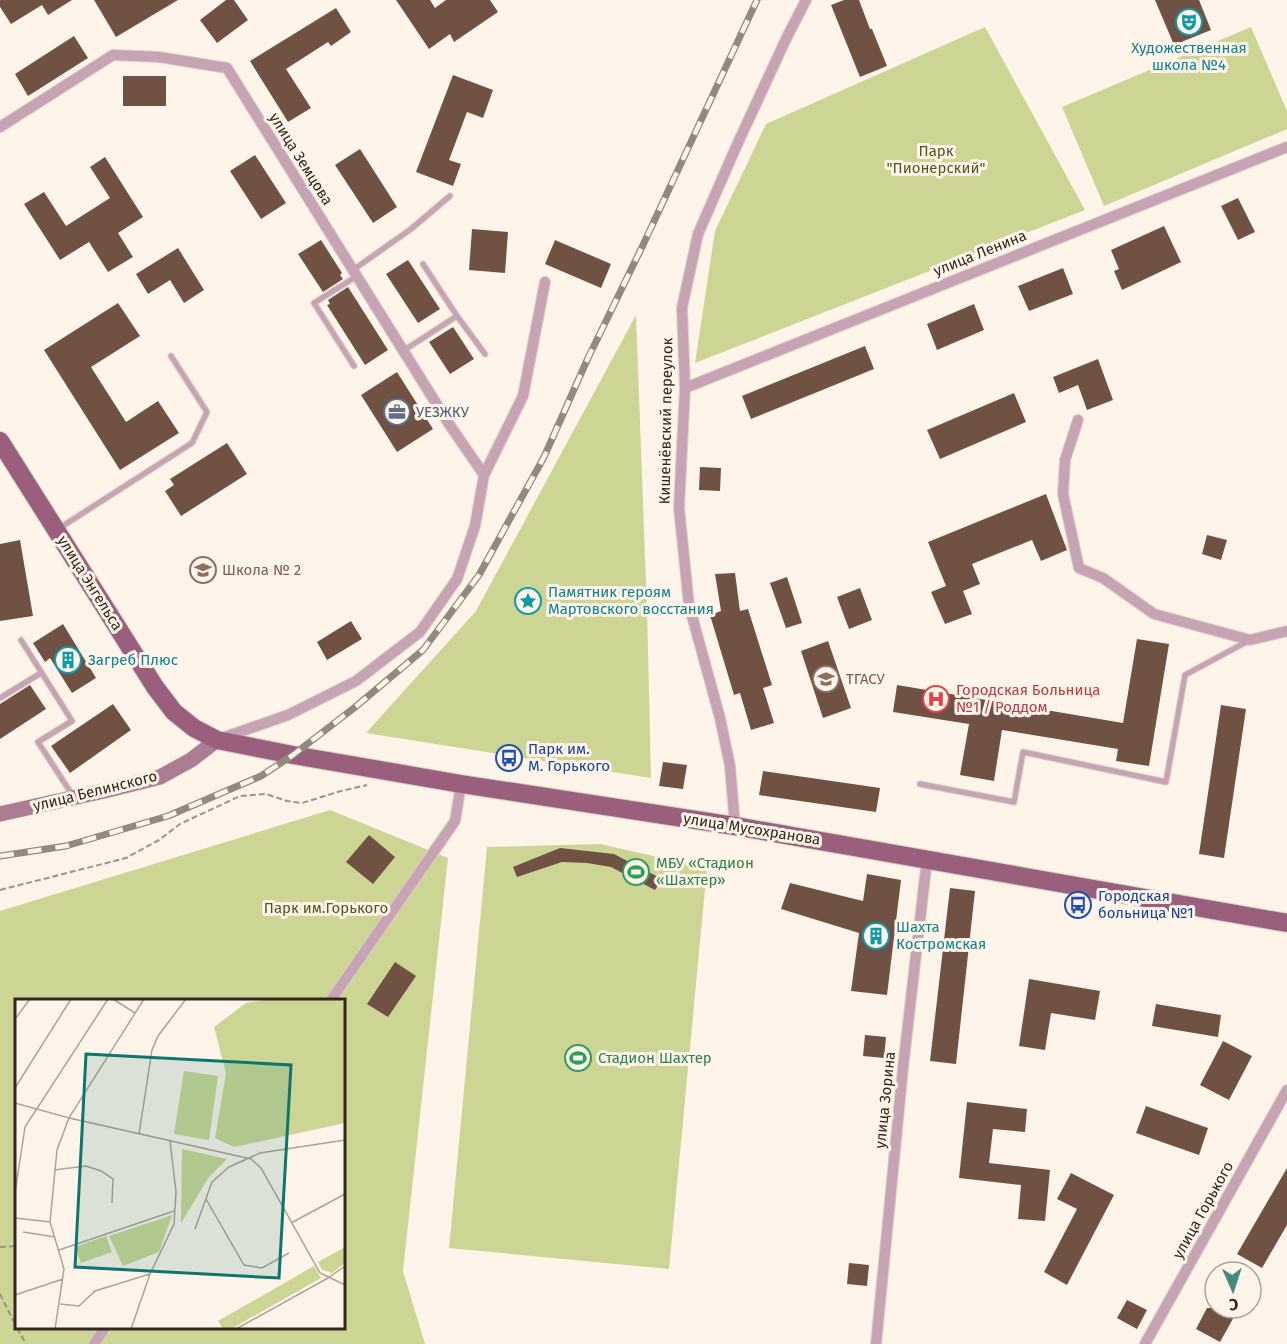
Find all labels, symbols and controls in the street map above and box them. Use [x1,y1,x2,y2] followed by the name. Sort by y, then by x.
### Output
[1174,7,1204,37] theatre icon: Художественная школа №4
[1131,39,1247,74] place label: Художественная школа №4
[265,109,337,209] street label: улица Земцова
[887,142,985,177] park label: Парк "Пионерский"
[931,226,1029,280] street label: улица Ленина
[656,337,676,505] street label: Кишенёвский переулок
[382,397,412,427] office icon: УЕЗЖКУ
[416,403,470,421] place label: УЕЗЖКУ
[54,532,126,634] street label: улица Энгельса
[188,555,218,585] school or university icon: Школа № 2
[222,561,301,579] place label: Школа № 2
[548,583,714,618] place label: Памятник героям Мартовского восстания
[513,586,543,616] place icon: Памятник героям Мартовского восстания
[53,645,83,675] building icon: Загреб Плюс
[88,651,178,669] place label: Загреб Плюс
[811,664,841,694] school or university icon: ТГАСУ
[846,670,886,688] place label: ТГАСУ
[956,681,1100,716] place label: Городская Больница №1 / Роддом
[921,684,951,714] hospital icon: Городская Больница №1 / Роддом
[528,740,610,775] place label: Парк им. М. Горького
[494,743,524,773] bus stop icon: Парк им. М. Горького
[31,767,159,815] street label: улица Белинского
[682,809,822,849] street label: улица Мусохранова
[656,854,754,889] place label: МБУ «Стадион «Шахтер»
[621,857,651,887] sports icon: МБУ «Стадион «Шахтер»
[1098,887,1194,922] place label: Городская больница №1
[1063,890,1093,920] bus stop icon: Городская больница №1
[264,899,388,917] park label: Парк им.Горького
[896,918,986,953] place label: Шахта Костромская
[861,921,891,951] building icon: Шахта Костромская
[15,999,345,1329] inset map
[563,1043,593,1073] sports icon: Стадион Шахтер
[598,1049,712,1067] place label: Стадион Шахтер
[871,1051,899,1149] street label: улица Зорина
[1169,1158,1237,1262] street label: улица Горького
[1203,1260,1263,1320] north arrow
[1228,1295,1239,1314] text: С

